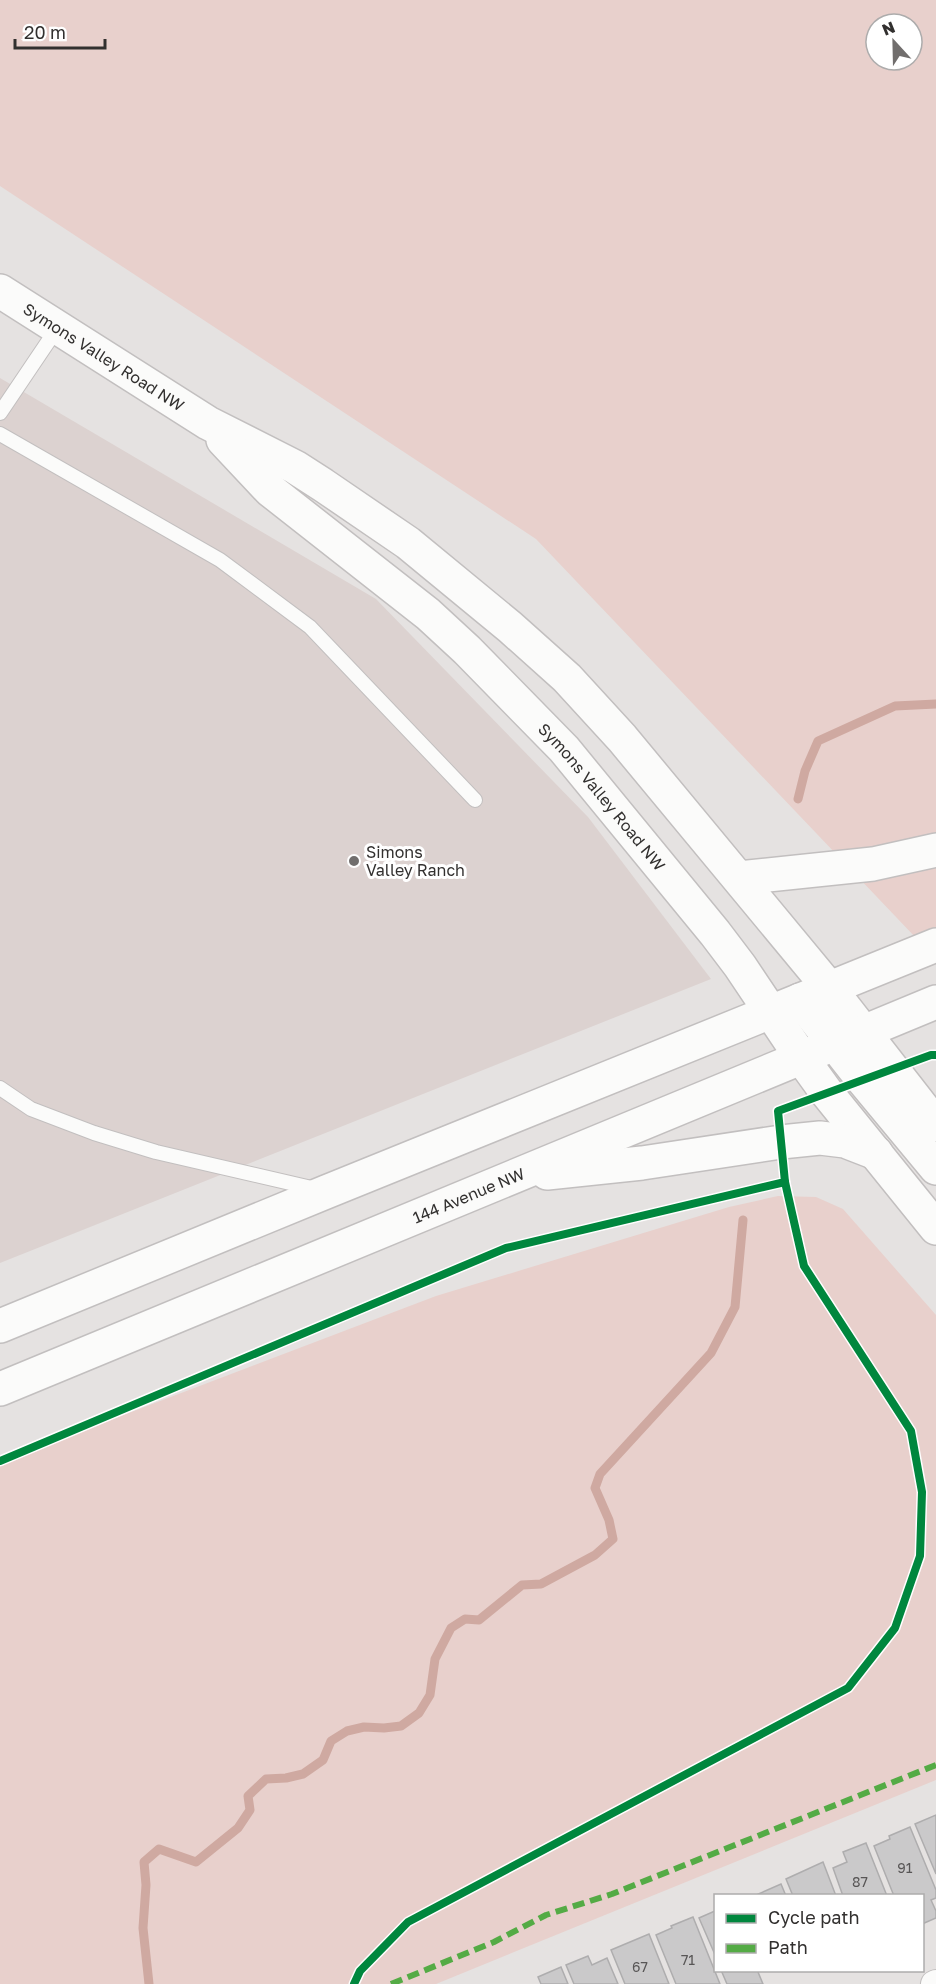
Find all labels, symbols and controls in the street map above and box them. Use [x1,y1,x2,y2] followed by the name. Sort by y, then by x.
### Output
[15,12,105,50] scale bar
[864,12,924,72] north arrow
[879,17,898,40] text: N
[24,21,66,43] text: 20 m
[20,298,188,415] street label: Symons Valley Road NW
[534,719,670,875] street label: Symons Valley Road NW
[366,842,465,880] place label: Simons Valley Ranch
[347,854,361,868] marker: Simons Valley Ranch
[410,1163,528,1227] street label: 144 Avenue NW
[897,1859,913,1876] house number: 91
[852,1873,868,1890] house number: 87
[714,1894,924,1972] legend
[768,1906,860,1928] text: Cycle path
[768,1936,808,1958] text: Path
[681,1951,695,1968] house number: 71
[632,1958,648,1975] house number: 67

